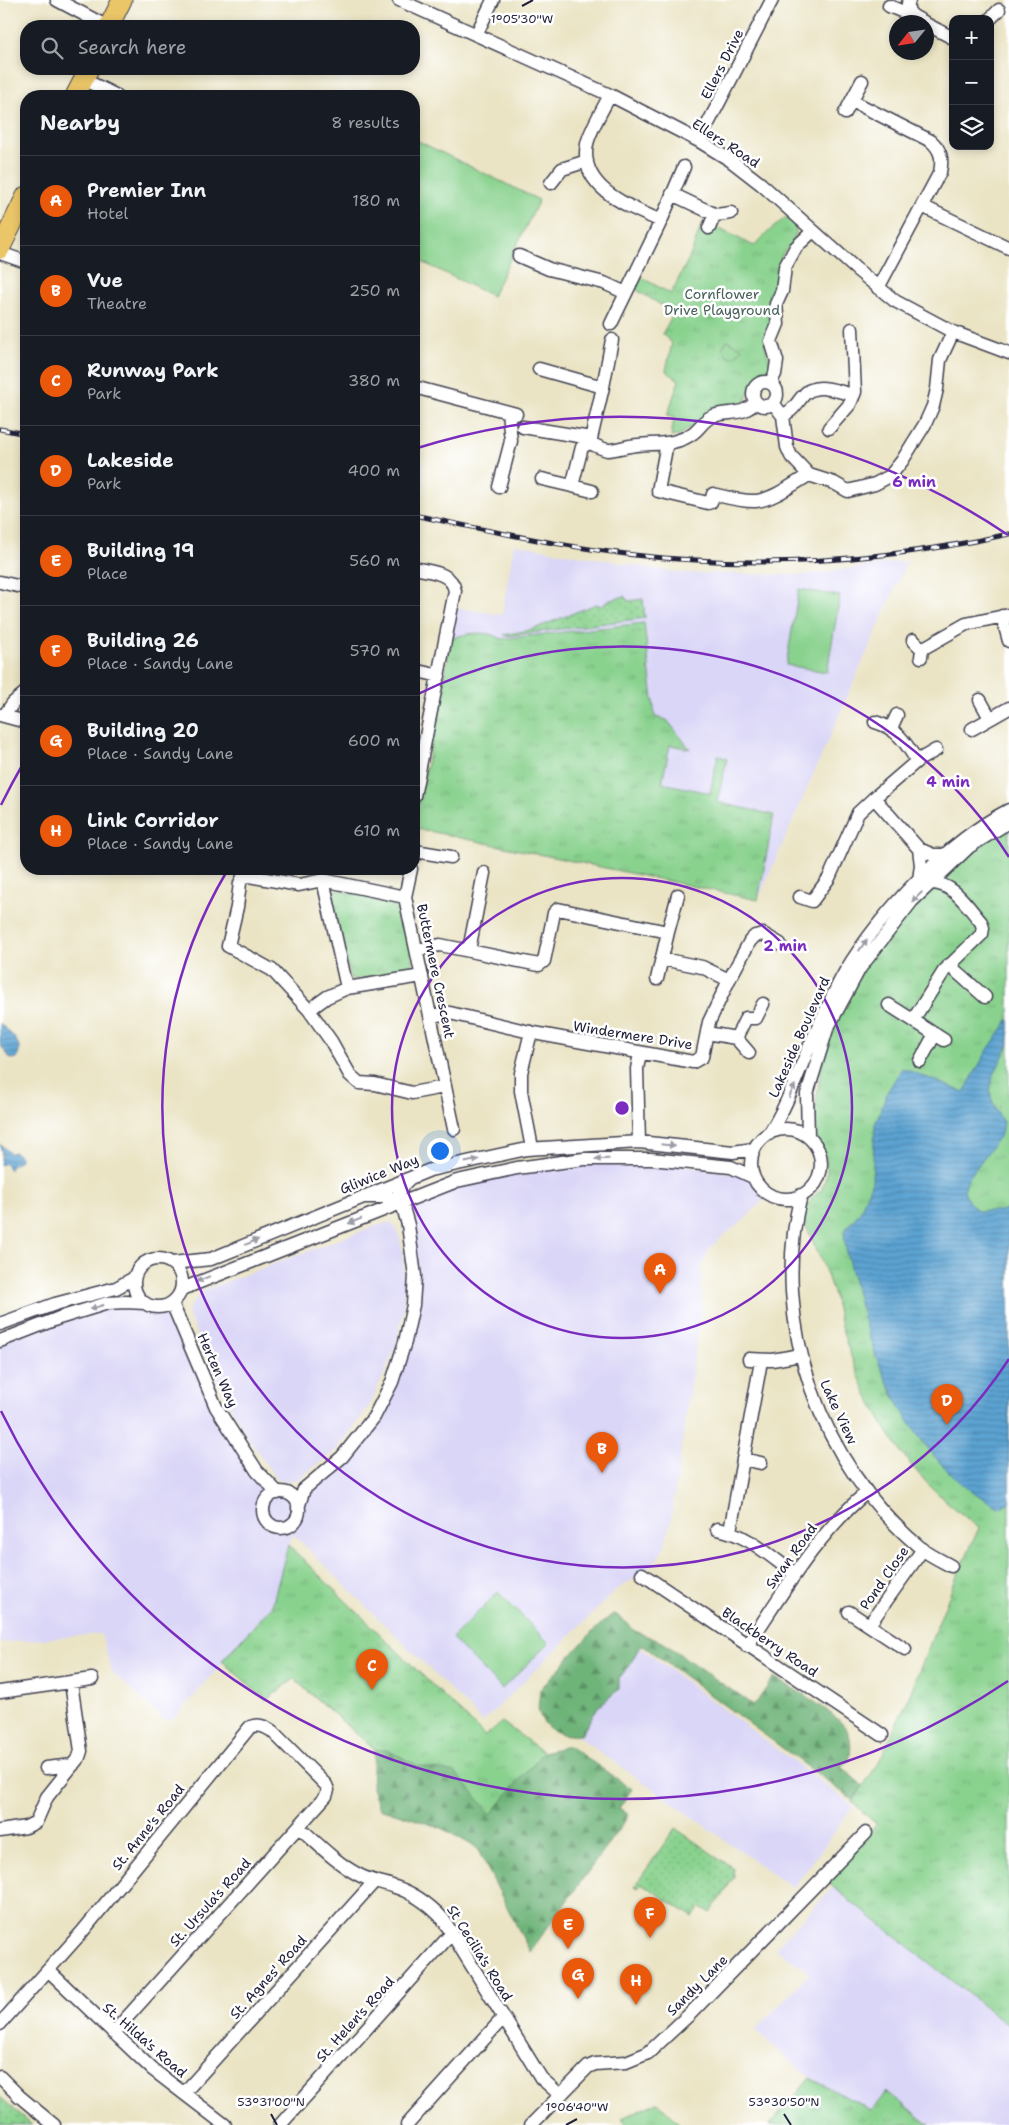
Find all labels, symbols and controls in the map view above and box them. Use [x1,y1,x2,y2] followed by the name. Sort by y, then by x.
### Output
[491,11,553,27] text: 1°05'30"W
[889,15,934,60] north arrow
[949,15,994,150] map controls
[949,15,994,60] button: +
[20,20,420,75] search box
[697,26,747,102] street label: Ellers Drive
[38,34,66,62] icon: search
[78,35,187,60] text: Search here
[949,60,994,105] button: −
[949,105,994,150] button: layers
[40,109,120,137] text: Nearby
[331,112,400,133] text: 8 results
[689,114,763,172] street label: Ellers Road
[87,178,206,203] text: Premier Inn
[50,190,62,211] text: A
[352,190,400,211] text: 180 m
[87,203,128,224] text: Hotel
[87,268,123,293] text: Vue
[51,280,61,301] text: B
[349,280,400,301] text: 250 m
[664,285,780,319] park label: Cornflower Drive Playground
[87,293,147,314] text: Theatre
[87,358,219,383] text: Runway Park
[51,370,61,391] text: C
[348,370,400,391] text: 380 m
[87,383,121,404] text: Park
[87,448,174,473] text: Lakeside
[50,460,62,481] text: D
[347,460,400,481] text: 400 m
[892,472,936,492] text: 6 min
[87,473,121,494] text: Park
[87,538,194,563] text: Building 19
[51,550,61,571] text: E
[349,550,400,571] text: 560 m
[87,563,128,584] text: Place
[87,628,199,653] text: Building 26
[51,640,61,661] text: F
[350,640,400,661] text: 570 m
[87,653,234,674] text: Place · Sandy Lane
[87,718,199,743] text: Building 20
[50,730,62,751] text: G
[348,730,400,751] text: 600 m
[87,743,234,764] text: Place · Sandy Lane
[926,772,970,792] text: 4 min
[87,808,219,833] text: Link Corridor
[50,820,62,841] text: H
[353,820,400,841] text: 610 m
[87,833,234,854] text: Place · Sandy Lane
[911,890,923,902] one-way arrow
[413,902,459,1040] street label: Buttermere Crescent
[763,936,807,956] text: 2 min
[858,939,868,952] one-way arrow
[764,974,834,1100] street label: Lakeside Boulevard
[572,1017,694,1053] street label: Windermere Drive
[788,1084,796,1098] one-way arrow
[613,1099,631,1117] centre of rings
[427,1138,453,1164] your location
[660,1141,676,1149] one-way arrow
[337,1150,421,1198] street label: Gliwice Way
[594,1155,610,1163] one-way arrow
[465,1157,480,1165] one-way arrow
[348,1217,362,1225] one-way arrow
[245,1238,260,1246] one-way arrow
[644,1253,676,1294] pin: A
[196,1276,211,1283] one-way arrow
[89,1303,104,1311] one-way arrow
[193,1330,243,1410] street label: Herten Way
[816,1377,862,1447] street label: Lake View
[931,1384,963,1425] pin: D
[586,1432,618,1473] pin: B
[761,1520,821,1592] street label: Swan Road
[855,1543,913,1613] street label: Pond Close
[718,1603,822,1681] street label: Blackberry Road
[356,1649,388,1690] pin: C
[108,1780,188,1874] street label: St. Anne's Road
[165,1854,255,1950] street label: St. Ursula's Road
[634,1897,666,1938] pin: F
[443,1902,517,2005] street label: St Cecilia's Road
[552,1908,584,1949] pin: E
[226,1931,310,2023] street label: St. Agnes' Road
[663,1951,731,2019] street label: Sandy Lane
[562,1958,594,1999] pin: G
[620,1964,652,2005] pin: H
[312,1972,398,2066] street label: St. Helen's Road
[99,1999,191,2082] street label: St. Hilda's Road
[237,2094,305,2110] text: 53°31'00"N
[749,2094,819,2110] text: 53°30'50"N
[546,2099,608,2115] text: 1°06'40"W

